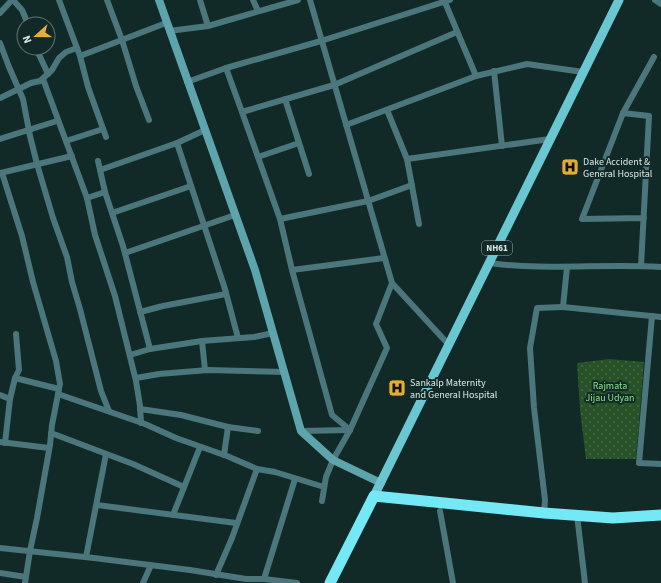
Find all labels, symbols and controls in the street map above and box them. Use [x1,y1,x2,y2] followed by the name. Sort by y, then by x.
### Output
[16,16,56,56] north arrow
[19,33,35,46] text: N
[583,155,653,181] place label: Dake Accident & General Hospital
[560,157,580,177] hospital icon: Dake Accident & General Hospital
[482,241,512,255] road number: NH61
[410,376,498,402] place label: Sankalp Maternity and General Hospital
[387,378,407,398] hospital icon: Sankalp Maternity and General Hospital
[585,379,635,405] park label: Rajmata Jijau Udyan

